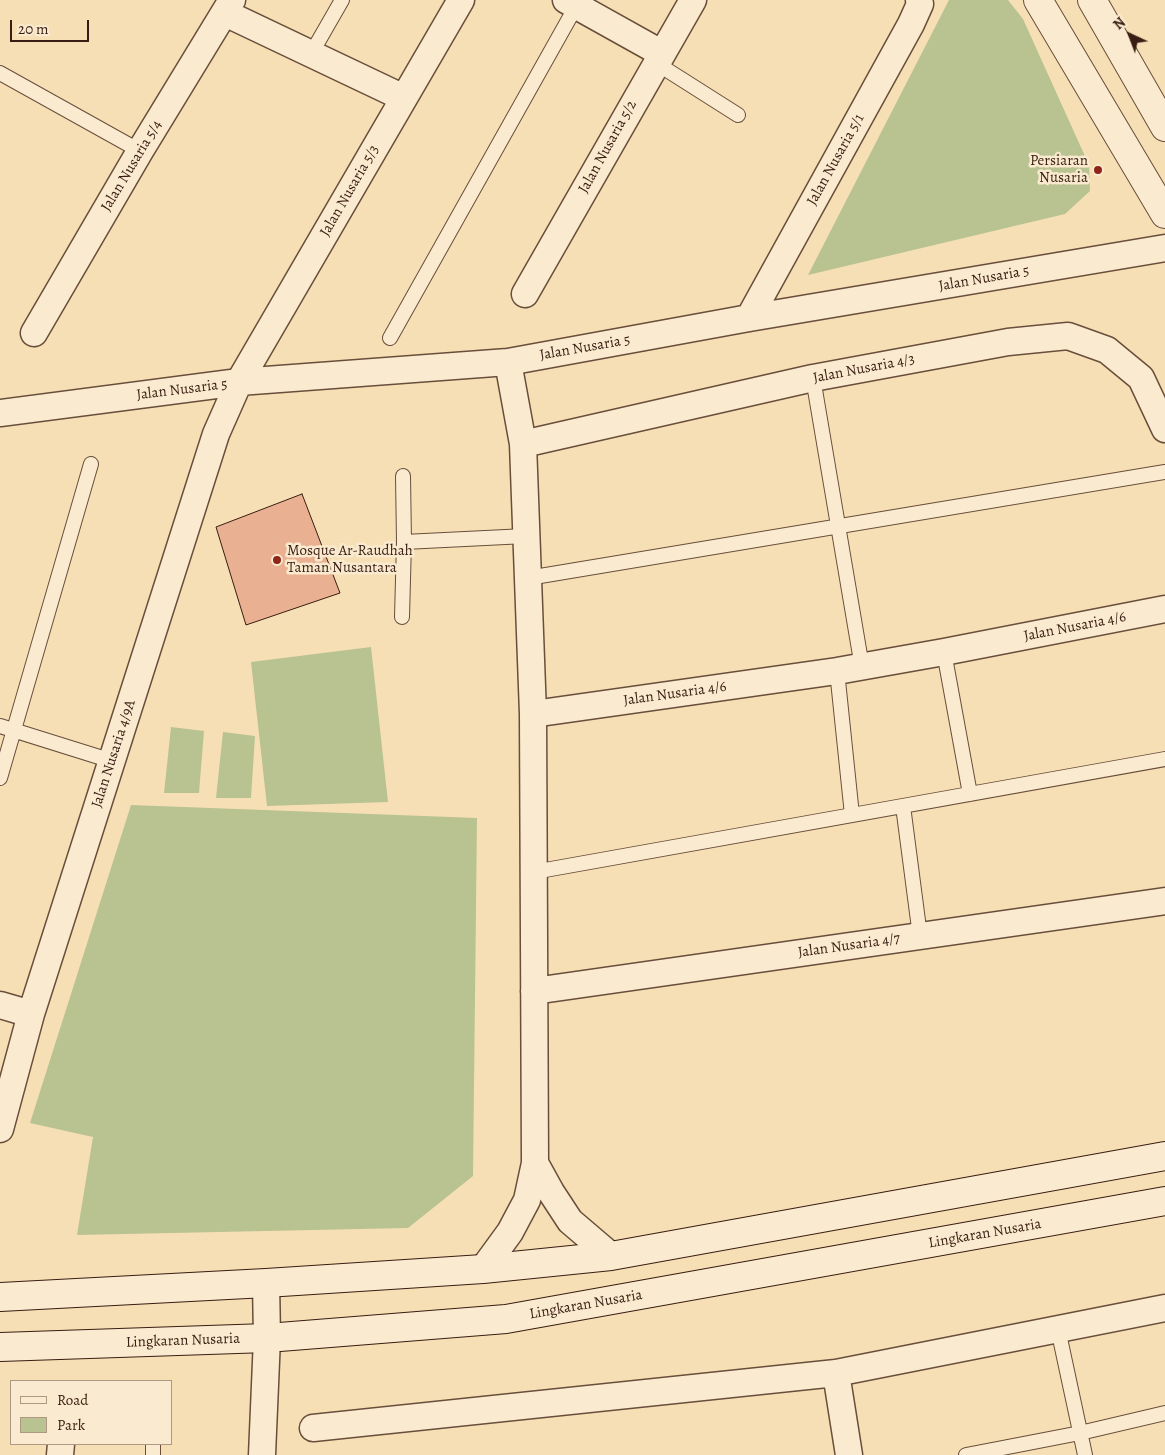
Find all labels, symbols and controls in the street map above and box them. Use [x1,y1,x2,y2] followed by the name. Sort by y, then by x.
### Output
[12,10,91,42] scale bar
[1105,10,1155,60] north arrow
[1109,13,1130,34] text: N
[18,19,49,39] text: 20 m
[575,97,641,197] street label: Jalan Nusaria 5/2
[803,111,869,209] street label: Jalan Nusaria 5/1
[98,117,166,215] street label: Jalan Nusaria 5/4
[317,142,383,240] street label: Jalan Nusaria 5/3
[1030,152,1088,187] place label: Persiaran Nusaria
[1092,164,1104,176] marker: Persiaran Nusaria
[937,262,1031,296] street label: Jalan Nusaria 5
[538,331,632,365] street label: Jalan Nusaria 5
[812,350,916,388] street label: Jalan Nusaria 4/3
[135,375,229,405] street label: Jalan Nusaria 5
[287,542,413,577] place label: Mosque Ar-Raudhah Taman Nusantara
[271,554,283,566] marker: Mosque Ar-Raudhah Taman Nusantara
[1022,608,1128,646] street label: Jalan Nusaria 4/6
[622,678,728,710] street label: Jalan Nusaria 4/6
[88,698,140,810] street label: Jalan Nusaria 4/9A
[797,930,901,962] street label: Jalan Nusaria 4/7
[927,1215,1043,1253] street label: Lingkaran Nusaria
[528,1286,644,1324] street label: Lingkaran Nusaria
[126,1330,240,1352] street label: Lingkaran Nusaria
[10,1380,172,1445] legend
[57,1390,88,1410] text: Road
[57,1415,85,1435] text: Park

